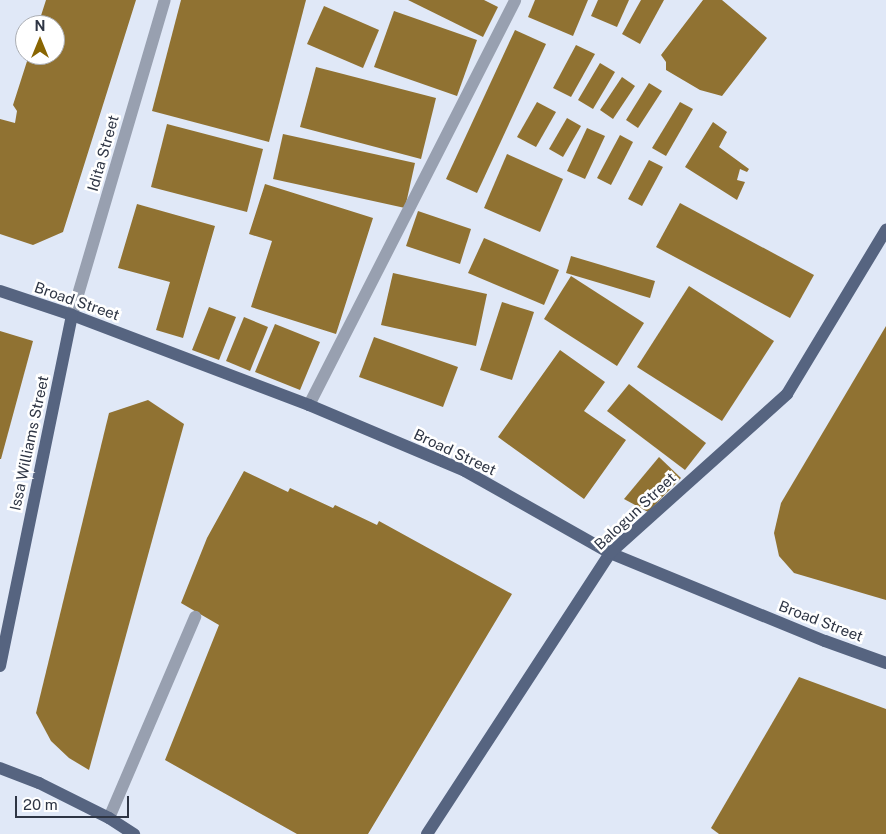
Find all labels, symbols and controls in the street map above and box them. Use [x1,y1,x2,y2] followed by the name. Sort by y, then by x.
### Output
[15,15,65,65] north arrow
[35,18,45,34] text: N
[84,113,122,193] street label: Idita Street
[32,278,122,324] street label: Broad Street
[6,374,52,512] street label: Issa Williams Street
[411,425,499,479] street label: Broad Street
[590,469,680,553] street label: Balogun Street
[776,597,866,645] street label: Broad Street
[18,786,131,818] scale bar
[23,796,58,813] text: 20 m

